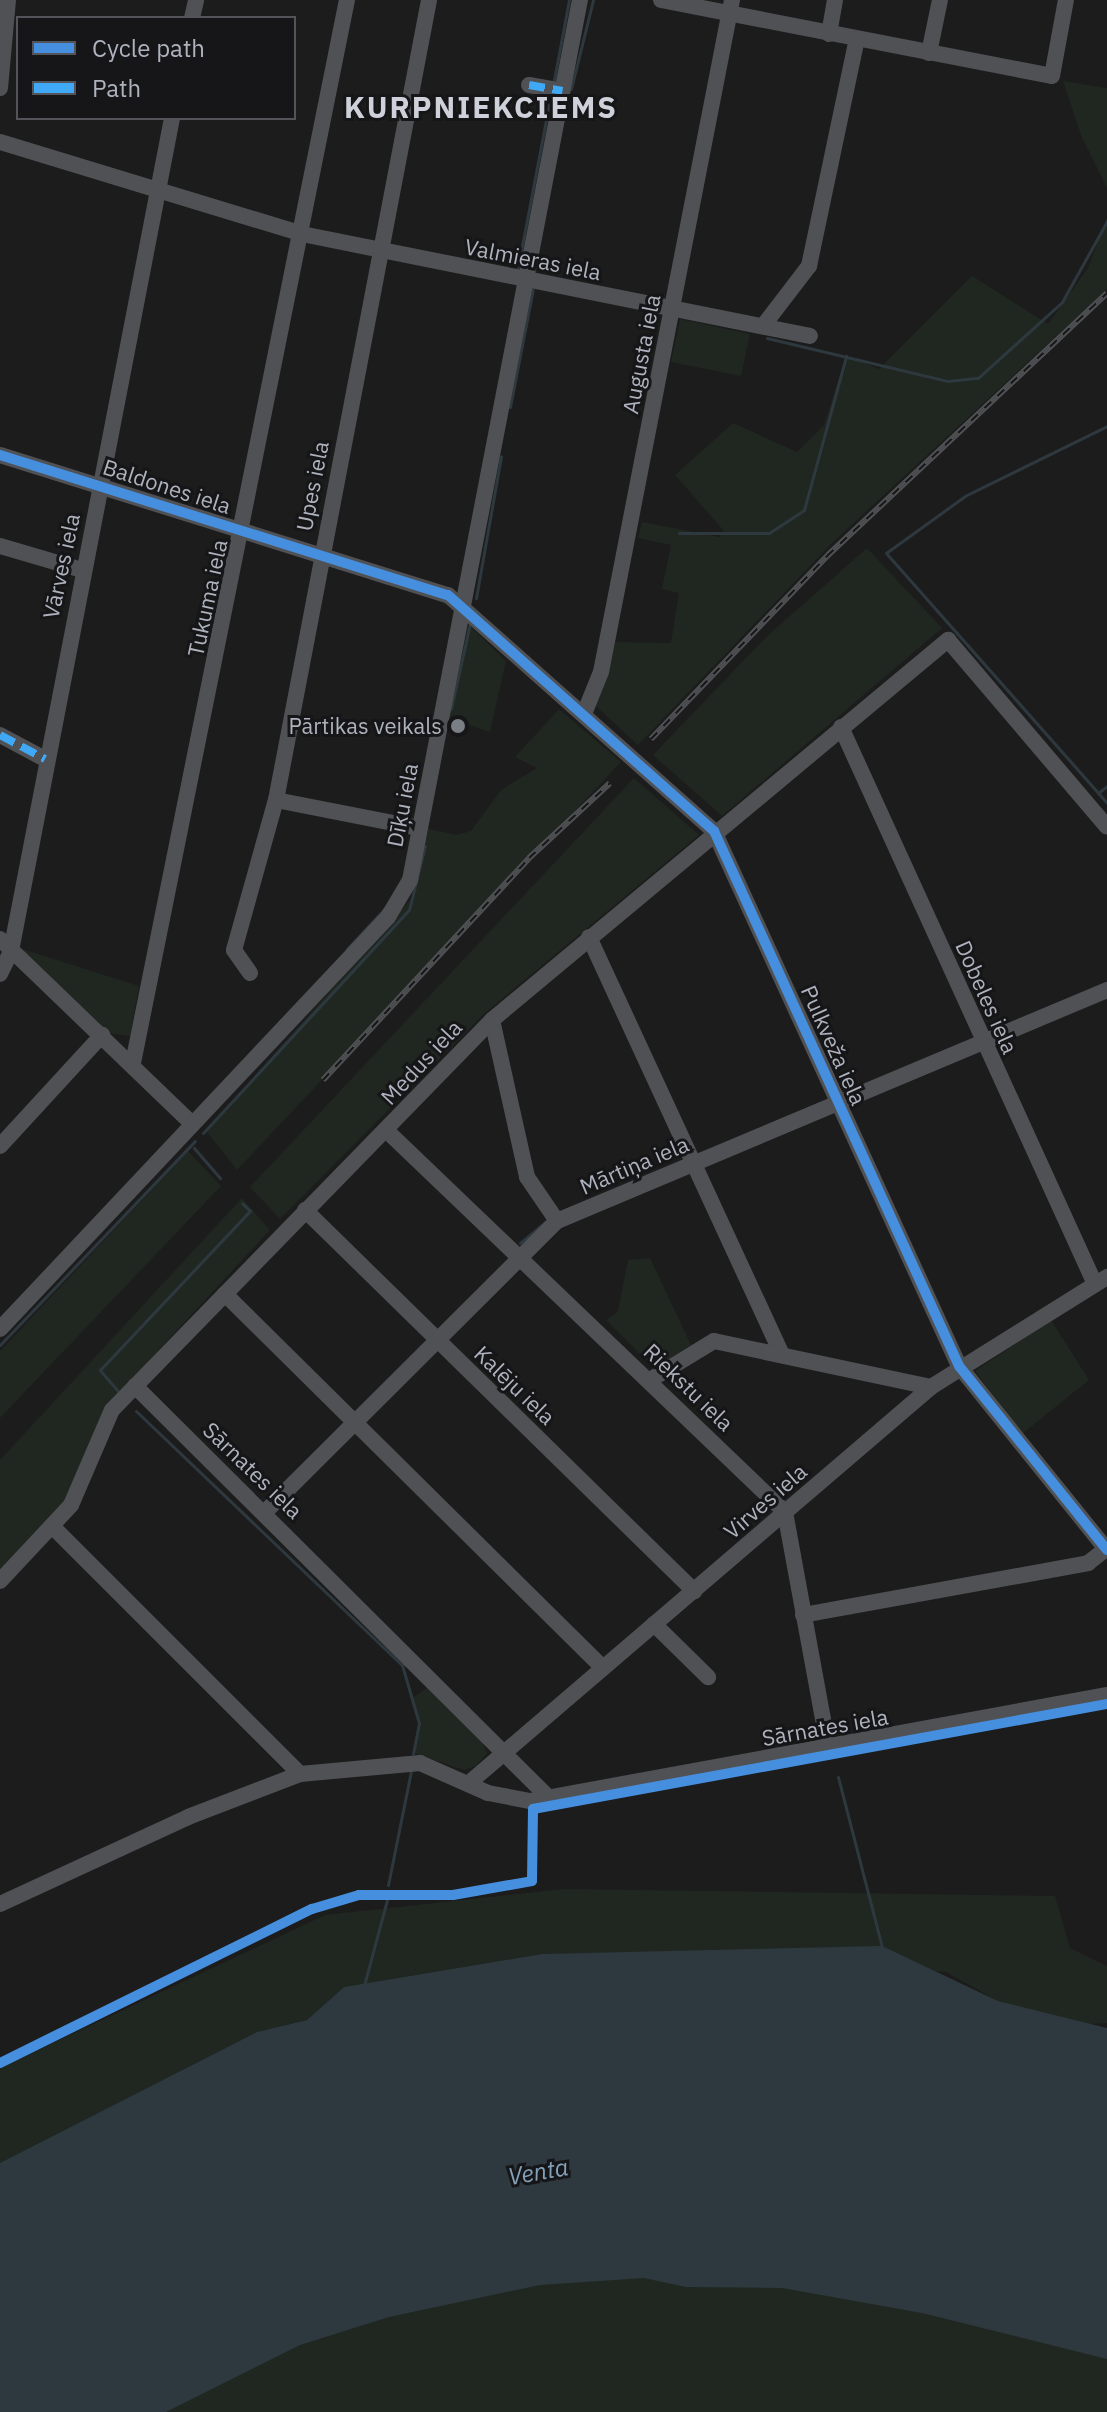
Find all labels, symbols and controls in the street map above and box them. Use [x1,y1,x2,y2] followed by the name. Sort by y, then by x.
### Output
[16,16,296,120] legend
[92,32,205,64] text: Cycle path
[92,72,141,104] text: Path
[344,89,618,125] district label: KURPNIEKCIEMS
[463,233,603,285] street label: Valmieras iela
[616,292,666,416] street label: Augusta iela
[290,439,334,533] street label: Upes iela
[100,453,234,519] street label: Baldones iela
[37,511,85,621] street label: Vārves iela
[182,537,232,659] street label: Tukuma iela
[288,713,442,739] place label: Pārtikas veikals
[449,717,467,735] marker: Pārtikas veikals
[381,761,423,849] street label: Dīķu iela
[950,936,1024,1058] street label: Dobeles iela
[796,981,872,1109] street label: Pulkveža iela
[375,1014,467,1110] street label: Medus iela
[576,1130,692,1200] street label: Mārtiņa iela
[639,1338,739,1436] street label: Riekstu iela
[469,1340,561,1430] street label: Kalēju iela
[198,1416,308,1524] street label: Sārnates iela
[718,1458,812,1544] street label: Virves iela
[760,1703,890,1751] street label: Sārnates iela
[506,2153,570,2191] water label: Venta

